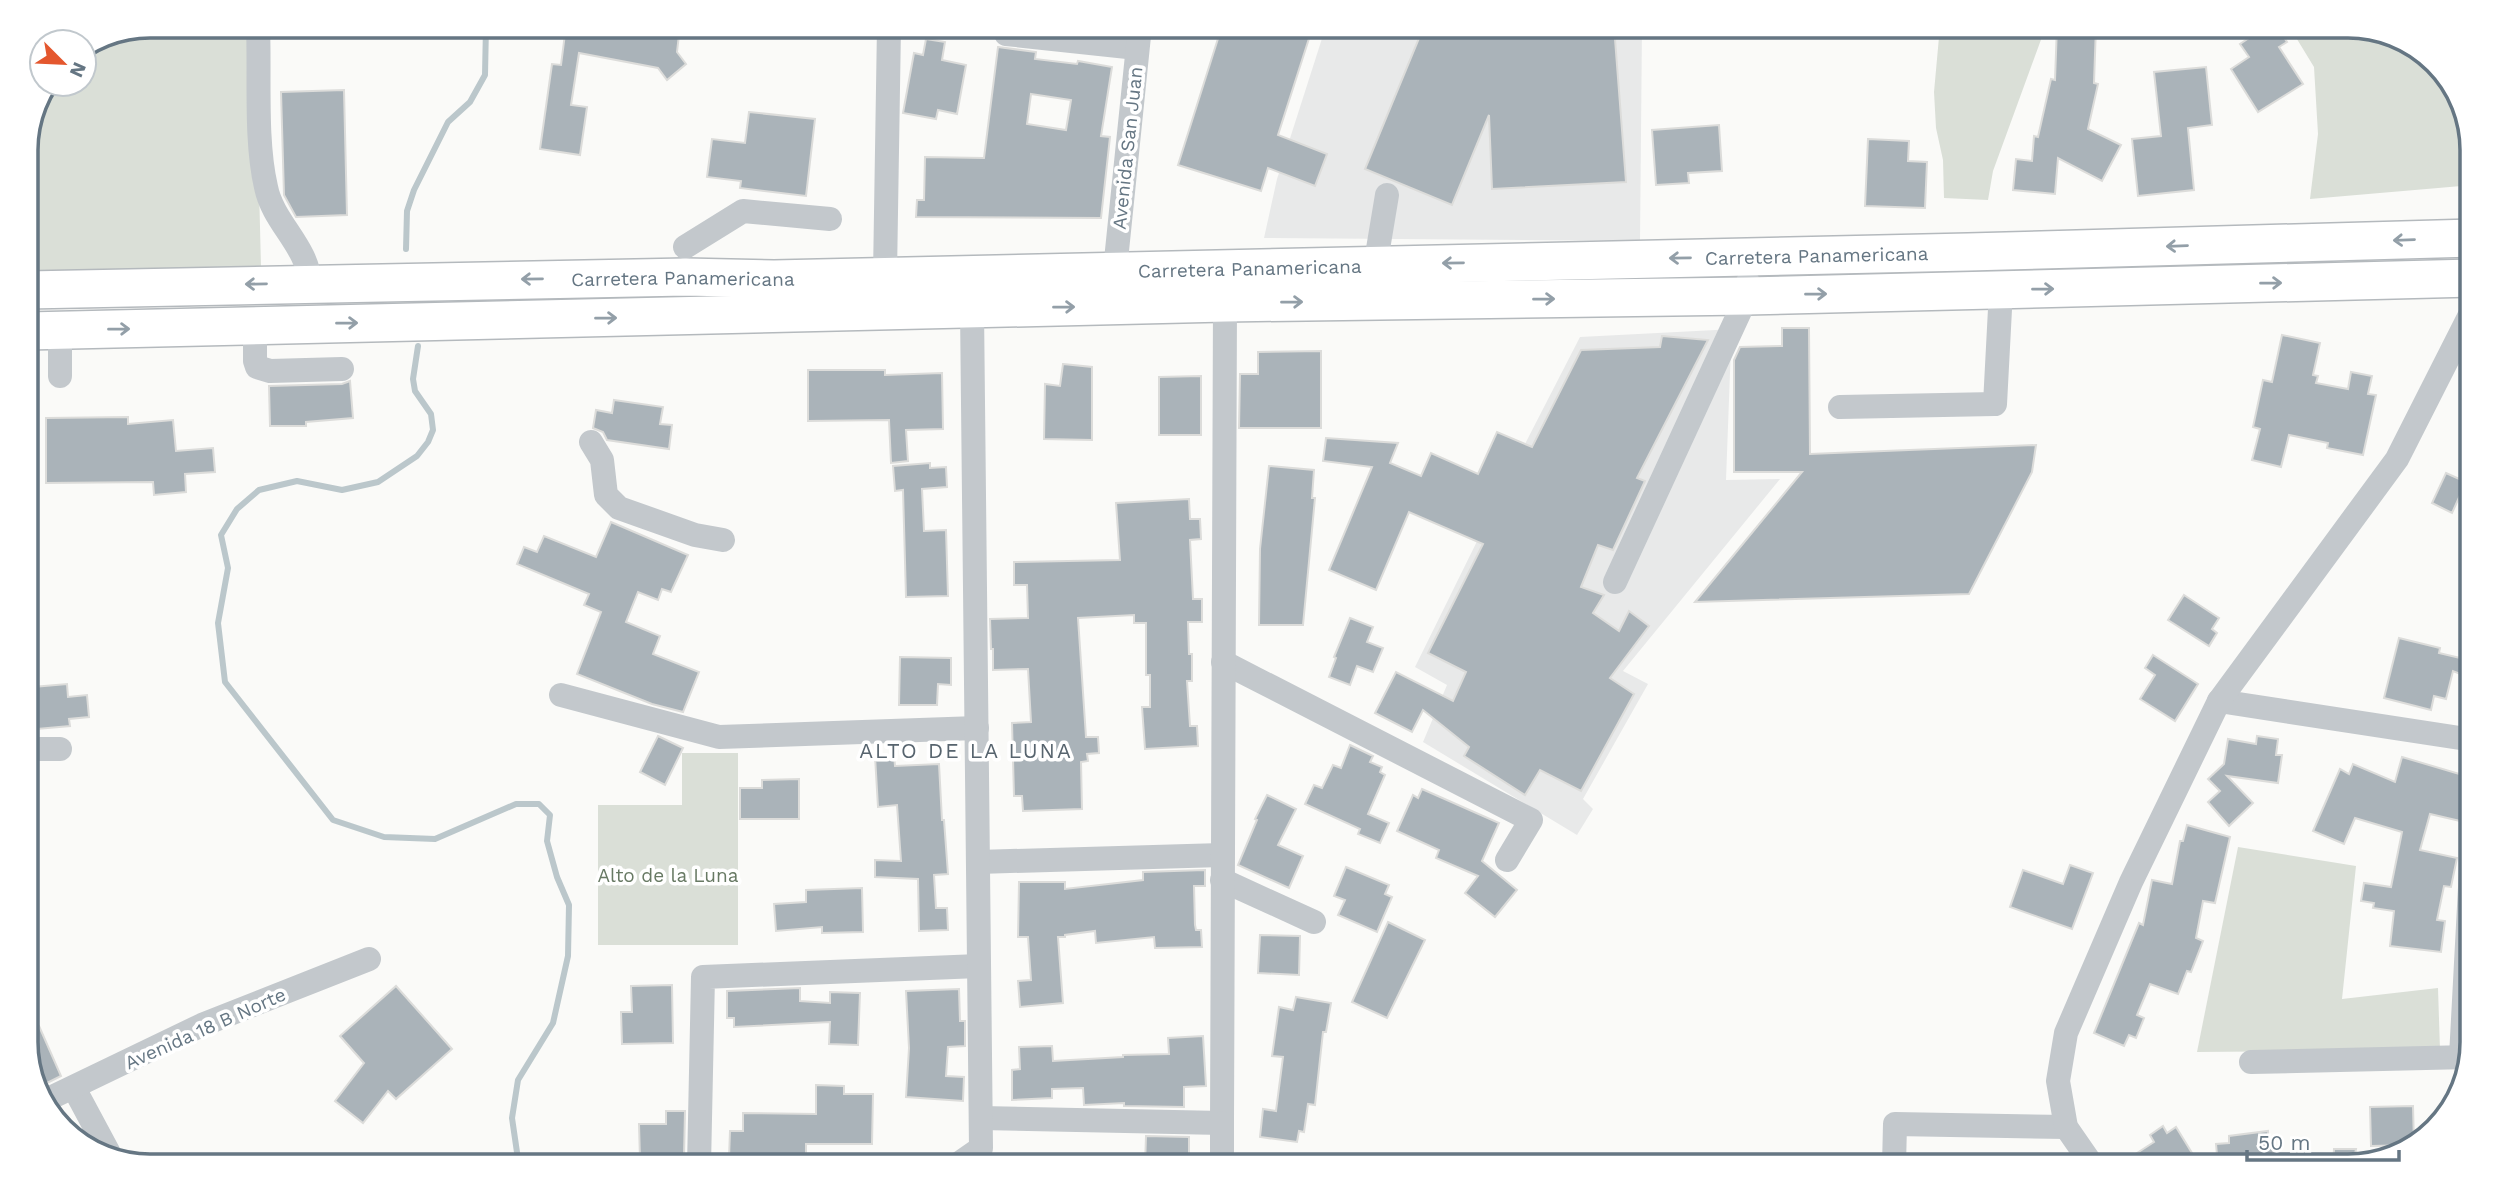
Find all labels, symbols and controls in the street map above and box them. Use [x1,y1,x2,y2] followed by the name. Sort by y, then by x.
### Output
[28,28,98,98] north arrow
[65,59,91,81] text: N
[1108,65,1147,231] street label: Avenida San Juan
[2393,233,2416,246] one-way arrow
[2166,239,2189,253] one-way arrow
[1705,242,1929,270] street label: Carretera Panamericana
[1669,251,1692,265] one-way arrow
[1138,255,1362,283] street label: Carretera Panamericana
[1441,256,1464,270] one-way arrow
[571,266,795,291] street label: Carretera Panamericana
[521,273,544,286] one-way arrow
[2259,276,2282,290] one-way arrow
[245,278,268,291] one-way arrow
[2031,282,2054,295] one-way arrow
[1804,288,1827,301] one-way arrow
[1532,292,1555,306] one-way arrow
[1280,295,1303,309] one-way arrow
[1053,300,1076,313] one-way arrow
[594,311,617,325] one-way arrow
[335,317,358,330] one-way arrow
[107,322,130,335] one-way arrow
[859,738,1073,763] district label: ALTO DE LA LUNA
[597,864,739,887] park label: Alto de la Luna
[121,983,289,1074] street label: Avenida 18 B Norte
[2247,1118,2399,1162] scale bar
[2258,1130,2310,1155] text: 50 m

